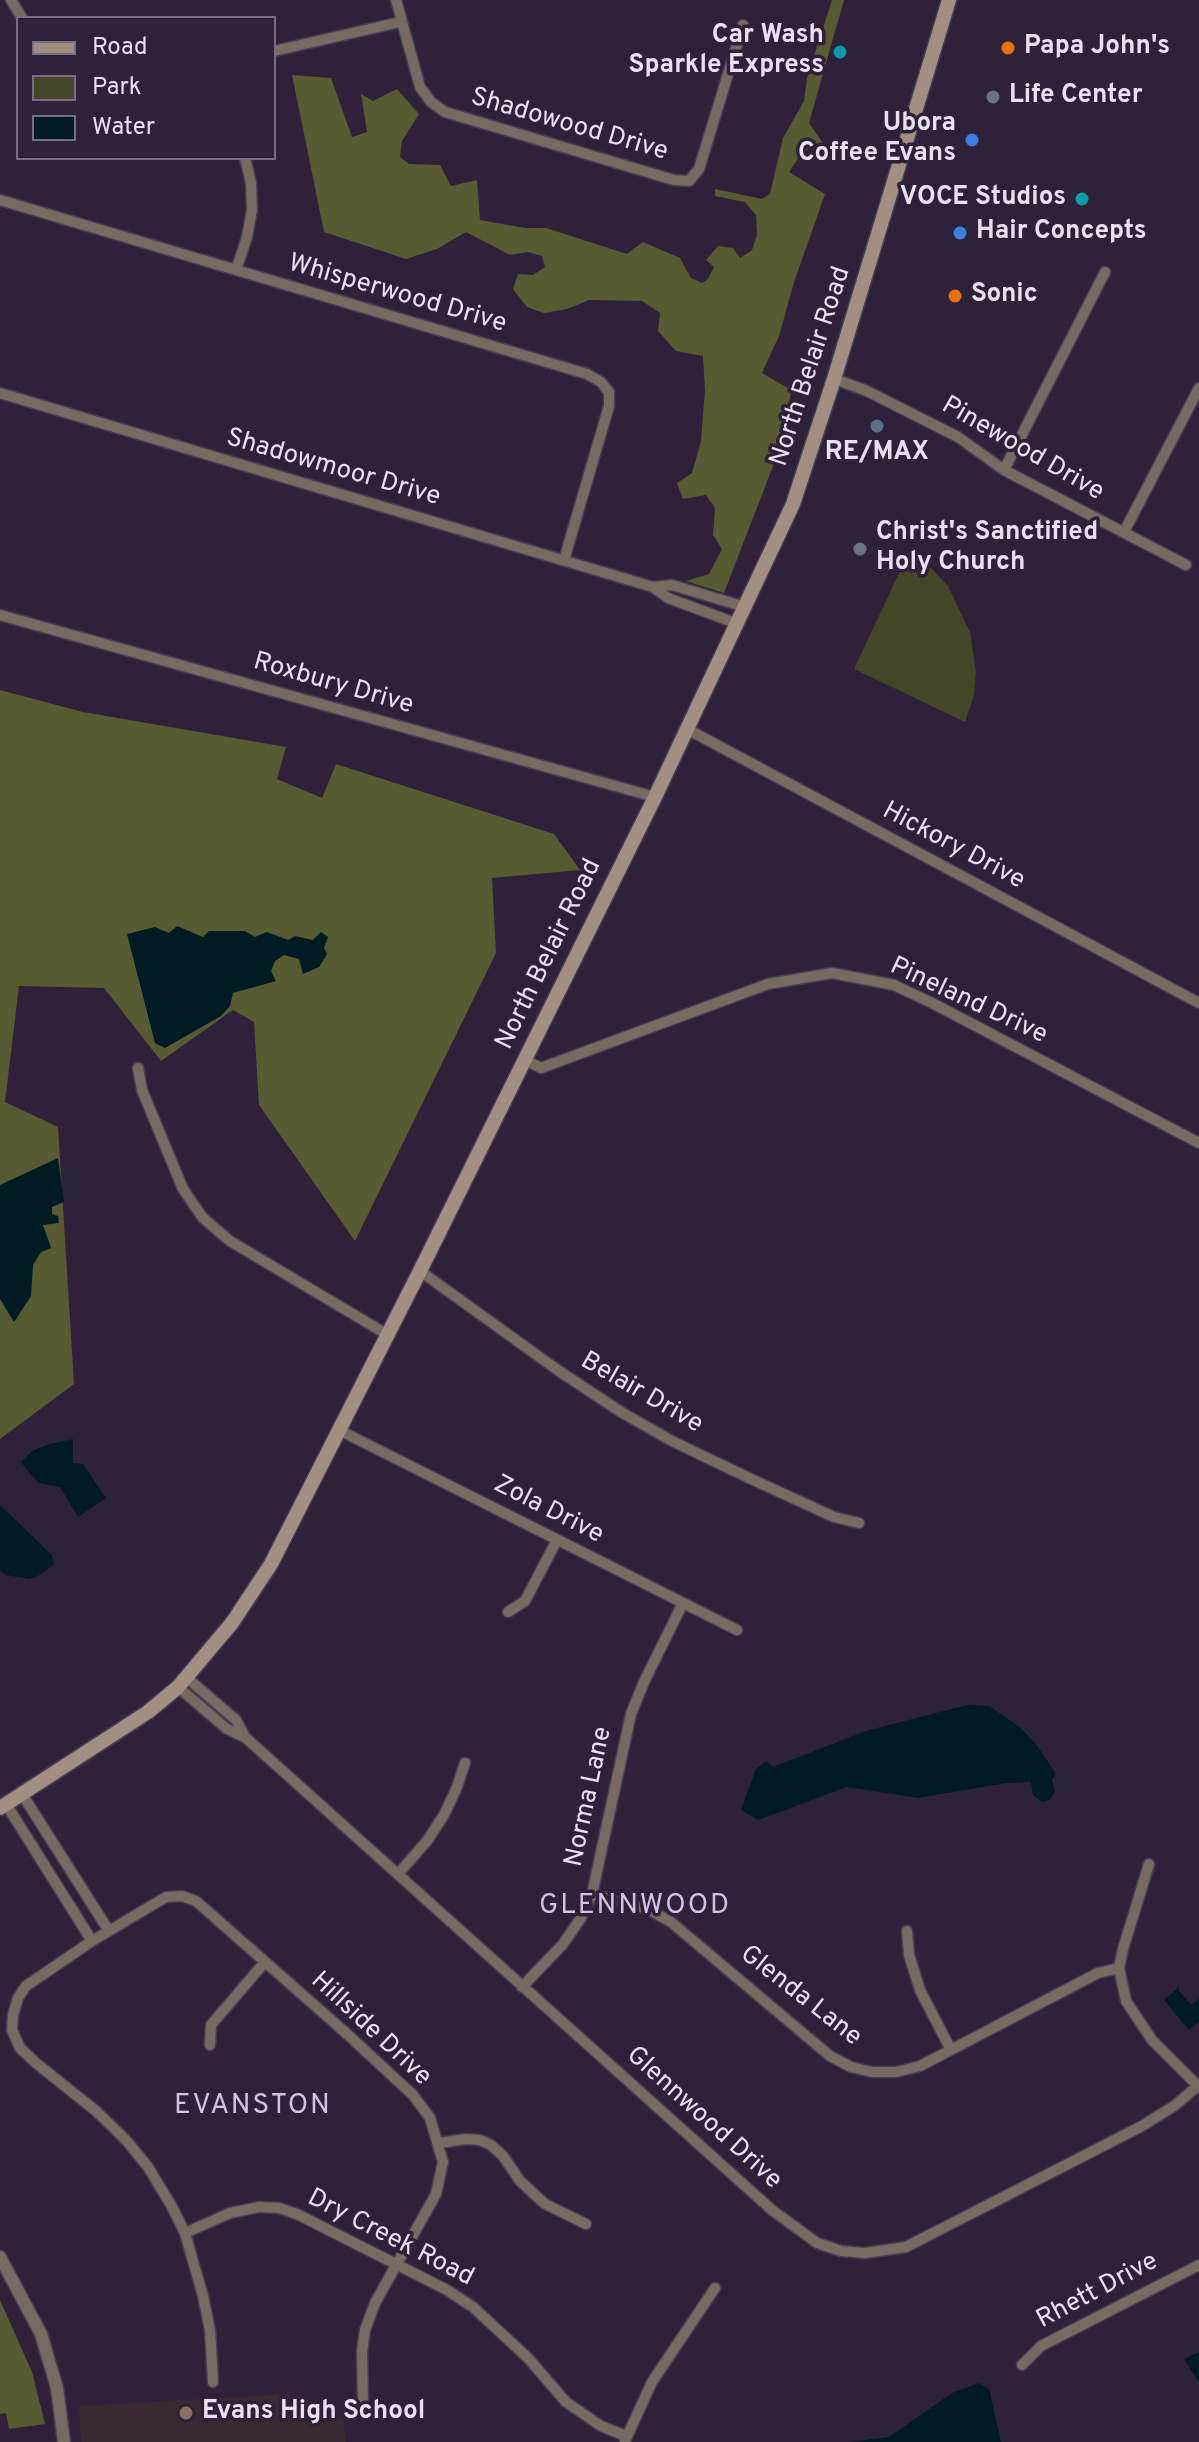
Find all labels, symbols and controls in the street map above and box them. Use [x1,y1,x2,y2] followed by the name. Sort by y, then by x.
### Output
[16,16,276,160] legend
[628,21,824,82] place label: Car Wash Sparkle Express
[1024,32,1170,64] place label: Papa John's
[92,33,148,63] text: Road
[999,39,1017,57] marker: Papa John's
[831,43,849,61] marker: Car Wash Sparkle Express
[92,73,142,103] text: Park
[1009,81,1142,113] place label: Life Center
[467,83,671,169] street label: Shadowood Drive
[984,88,1002,106] marker: Life Center
[798,109,956,170] place label: Ubora Coffee Evans
[92,113,155,143] text: Water
[963,131,981,149] marker: Ubora Coffee Evans
[900,183,1066,215] place label: VOCE Studios
[1073,190,1091,208] marker: VOCE Studios
[976,217,1147,249] place label: Hair Concepts
[951,224,969,242] marker: Hair Concepts
[284,249,510,341] street label: Whisperwood Drive
[765,263,859,471] street label: North Belair Road
[971,280,1038,312] place label: Sonic
[946,287,964,305] marker: Sonic
[935,391,1109,509] street label: Pinewood Drive
[868,417,886,435] marker: RE/MAX
[222,423,444,515] street label: Shadowmoor Drive
[825,438,929,470] place label: RE/MAX
[876,518,1098,580] place label: Christ's Sanctified Holy Church
[851,540,869,558] marker: Christ's Sanctified Holy Church
[249,647,417,723] street label: Roxbury Drive
[876,796,1030,898] street label: Hickory Drive
[490,855,610,1055] street label: North Belair Road
[884,952,1052,1052] street label: Pineland Drive
[574,1346,708,1442] street label: Belair Drive
[488,1470,608,1552] street label: Zola Drive
[560,1724,620,1870] street label: Norma Lane
[539,1890,731,1924] district label: GLENNWOOD
[733,1940,867,2054] street label: Glenda Lane
[303,1966,437,2094] street label: Hillside Drive
[619,2041,787,2197] street label: Glennwood Drive
[174,2090,332,2124] district label: EVANSTON
[301,2184,479,2294] street label: Dry Creek Road
[1032,2247,1164,2337] street label: Rhett Drive
[202,2397,425,2429] place label: Evans High School
[177,2404,195,2422] marker: Evans High School

